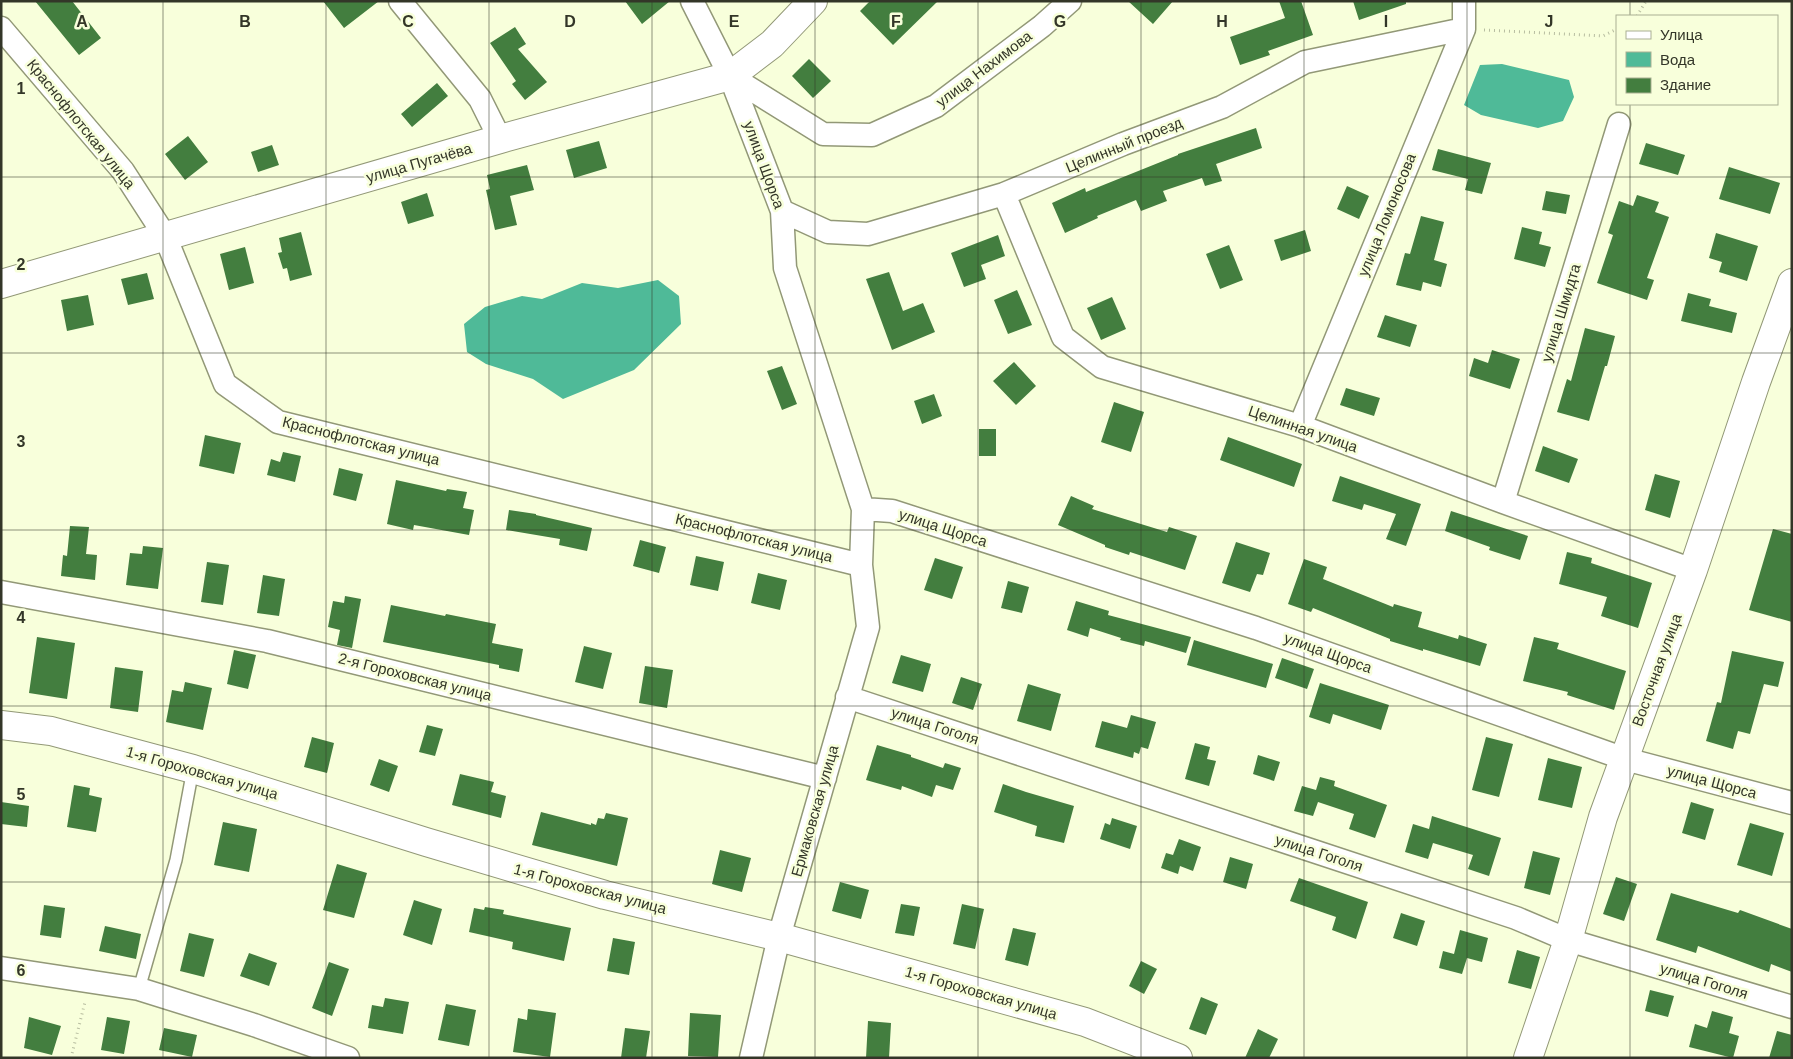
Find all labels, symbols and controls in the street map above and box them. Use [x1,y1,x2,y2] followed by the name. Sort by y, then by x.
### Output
[76,13,88,30] text: A
[239,13,251,30] text: B
[402,13,414,30] text: C
[564,13,576,30] text: D
[729,13,740,30] text: E
[891,13,901,30] text: F
[1054,13,1066,30] text: G
[1216,13,1228,30] text: H
[1384,13,1388,30] text: I
[1545,13,1553,30] text: J
[1616,15,1778,105] legend
[1660,26,1703,43] text: Улица
[933,27,1035,110] street label: улица Нахимова
[1660,51,1696,68] text: Вода
[24,56,139,192] street label: Краснофлотская улица
[1660,76,1711,93] text: Здание
[17,80,26,97] text: 1
[1063,113,1185,176] street label: Целинный проезд
[741,119,788,212] street label: улица Щорса
[364,139,474,186] street label: улица Пугачёва
[1354,150,1419,279] street label: улица Ломоносова
[17,256,26,273] text: 2
[1538,261,1584,364] street label: улица Шмидта
[1246,402,1361,455] street label: Целинная улица
[281,413,442,468] street label: Краснофлотская улица
[17,433,26,450] text: 3
[897,505,990,550] street label: улица Щорса
[674,510,835,565] street label: Краснофлотская улица
[17,609,26,626] text: 4
[1628,611,1685,728] street label: Восточная улица
[1282,629,1375,676] street label: улица Щорса
[337,649,494,704] street label: 2-я Гороховская улица
[889,703,981,748] street label: улица Гоголя
[788,742,842,879] street label: Ермаковская улица
[124,743,281,803] street label: 1-я Гороховская улица
[1665,761,1759,802] street label: улица Щорса
[17,786,26,803] text: 5
[1273,830,1365,875] street label: улица Гоголя
[512,860,669,917] street label: 1-я Гороховская улица
[1658,959,1750,1002] street label: улица Гоголя
[17,962,26,979] text: 6
[903,963,1060,1023] street label: 1-я Гороховская улица

